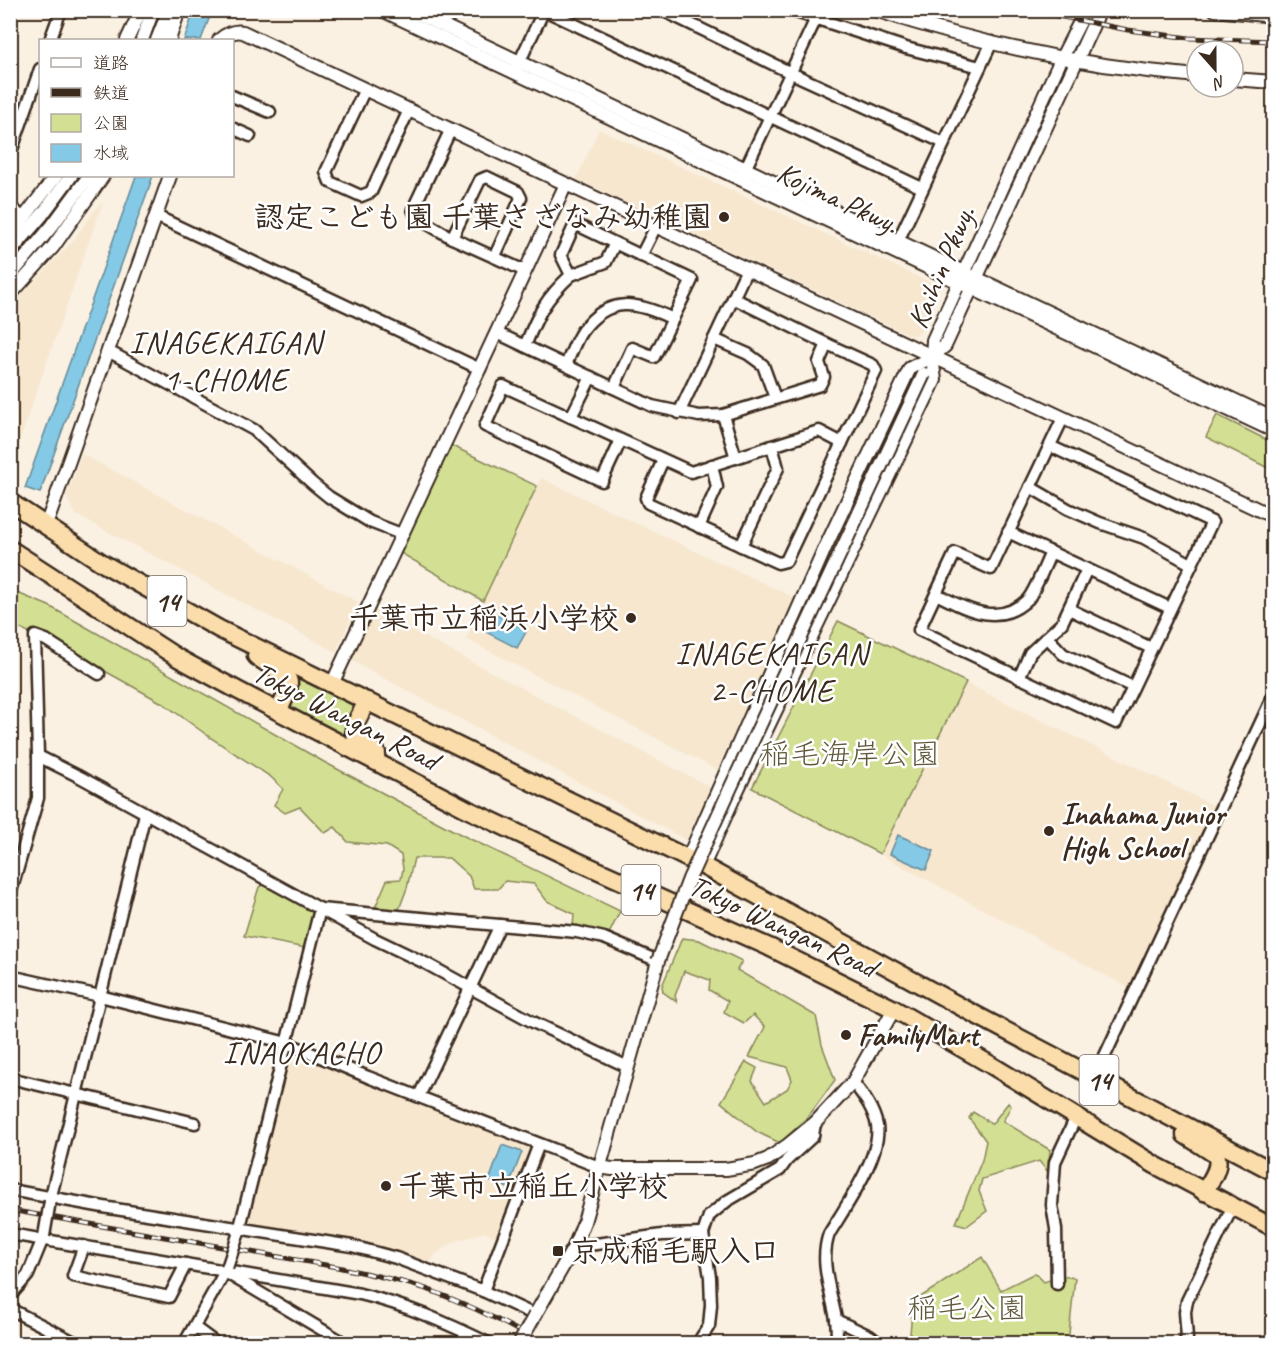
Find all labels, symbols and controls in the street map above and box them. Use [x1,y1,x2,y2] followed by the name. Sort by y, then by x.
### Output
[39,39,234,177] legend
[1185,39,1245,99] north arrow
[93,52,129,74] text: 道路
[1209,71,1228,94] text: N
[93,82,129,104] text: 鉄道
[93,112,129,134] text: 公園
[93,142,129,164] text: 水域
[771,153,905,243] street label: Kojima Pkwy.
[254,198,712,236] place label: 認定こども園 千葉さざなみ幼稚園
[898,200,984,334] street label: Kaihin Pkwy.
[717,210,731,224] marker: 認定こども園 千葉さざなみ幼稚園
[130,322,326,400] district label: INAGEKAIGAN 1-CHOME
[148,576,186,626] road number: 14
[349,599,619,637] place label: 千葉市立稲浜小学校
[624,611,638,625] marker: 千葉市立稲浜小学校
[676,633,872,711] district label: INAGEKAIGAN 2-CHOME
[247,653,449,781] street label: Tokyo Wangan Road
[760,735,940,773] park label: 稲毛海岸公園
[1061,795,1228,867] place label: Inahama Junior High School
[1042,824,1056,838] marker: Inahama Junior High School
[622,865,660,915] road number: 14
[683,866,887,988] street label: Tokyo Wangan Road
[858,1016,981,1054] place label: FamilyMart
[839,1028,853,1042] marker: FamilyMart
[223,1032,383,1073] district label: INAOKACHO
[1080,1055,1118,1105] road number: 14
[398,1167,668,1205] place label: 千葉市立稲丘小学校
[379,1179,393,1193] marker: 千葉市立稲丘小学校
[570,1232,780,1270] place label: 京成稲毛駅入口
[551,1244,565,1258] marker: 京成稲毛駅入口
[907,1289,1027,1327] park label: 稲毛公園

